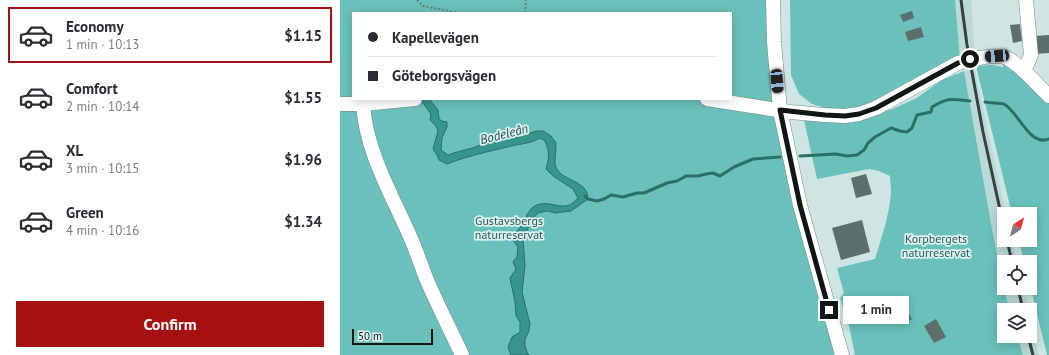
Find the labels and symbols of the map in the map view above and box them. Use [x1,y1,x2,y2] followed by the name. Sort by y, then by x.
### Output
[985,49,1009,63] car
[961,50,979,68] route start
[770,69,784,93] car
[478,120,530,148] water label: Bodeleån
[997,207,1037,247] north arrow
[475,213,543,242] park label: Gustavsbergs naturreservat
[902,231,970,260] park label: Korpbergets naturreservat
[843,296,909,324] callout: 1 min
[820,301,838,319] route end
[352,327,433,346] scale bar

